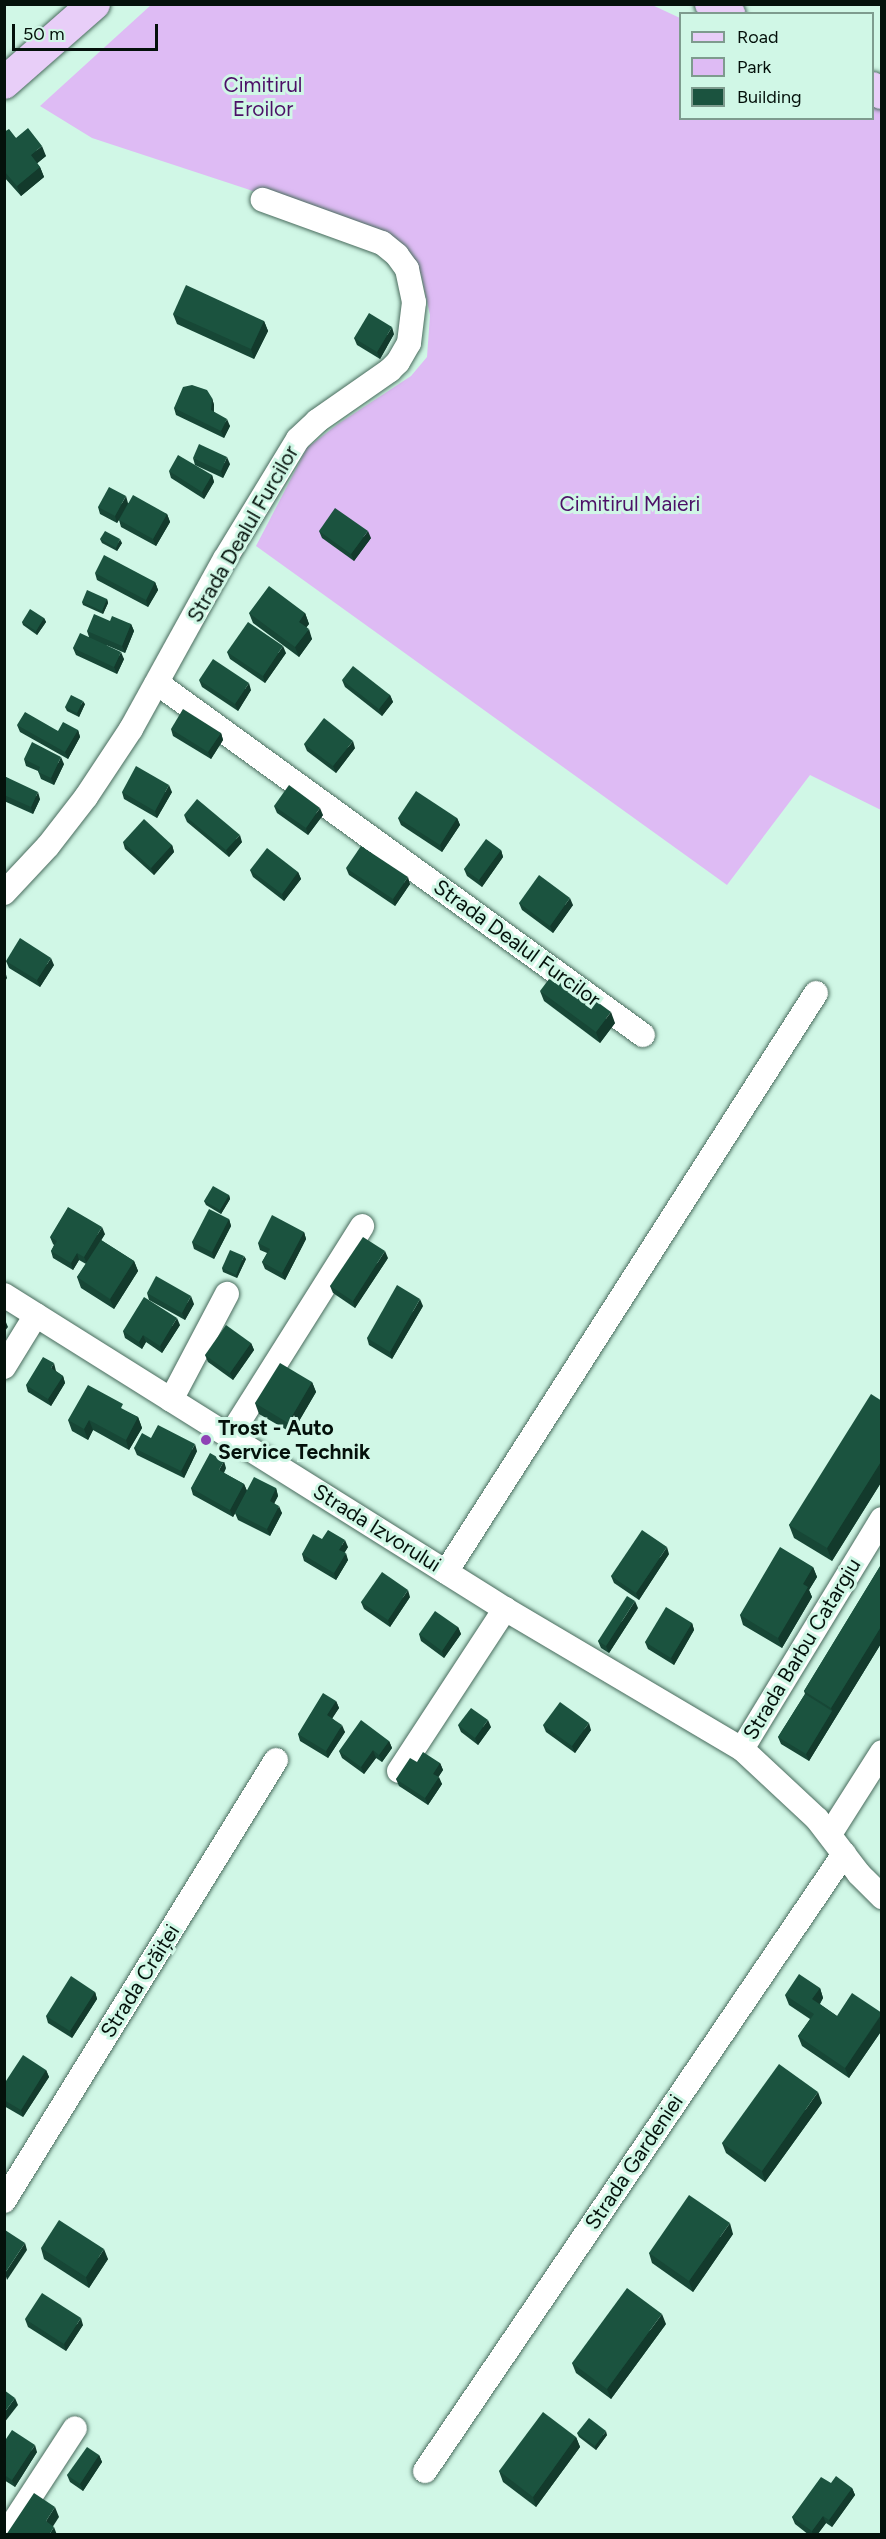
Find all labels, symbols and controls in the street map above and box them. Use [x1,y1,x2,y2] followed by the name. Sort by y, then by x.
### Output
[15,12,160,50] scale bar
[679,12,874,120] legend
[23,23,65,45] text: 50 m
[737,26,778,48] text: Road
[737,56,771,78] text: Park
[223,72,303,122] park label: Cimitirul Eroilor
[737,86,802,108] text: Building
[182,441,304,627] street label: Strada Dealul Furcilor
[560,491,700,517] park label: Cimitirul Maieri
[429,874,605,1012] street label: Strada Dealul Furcilor
[218,1415,370,1465] place label: Trost - Auto Service Technik
[199,1433,213,1447] marker: Trost - Auto Service Technik
[309,1479,445,1577] street label: Strada Izvorului
[738,1554,866,1744] street label: Strada Barbu Catargiu
[95,1920,185,2042] street label: Strada Crăiței
[580,2090,688,2234] street label: Strada Gardeniei

